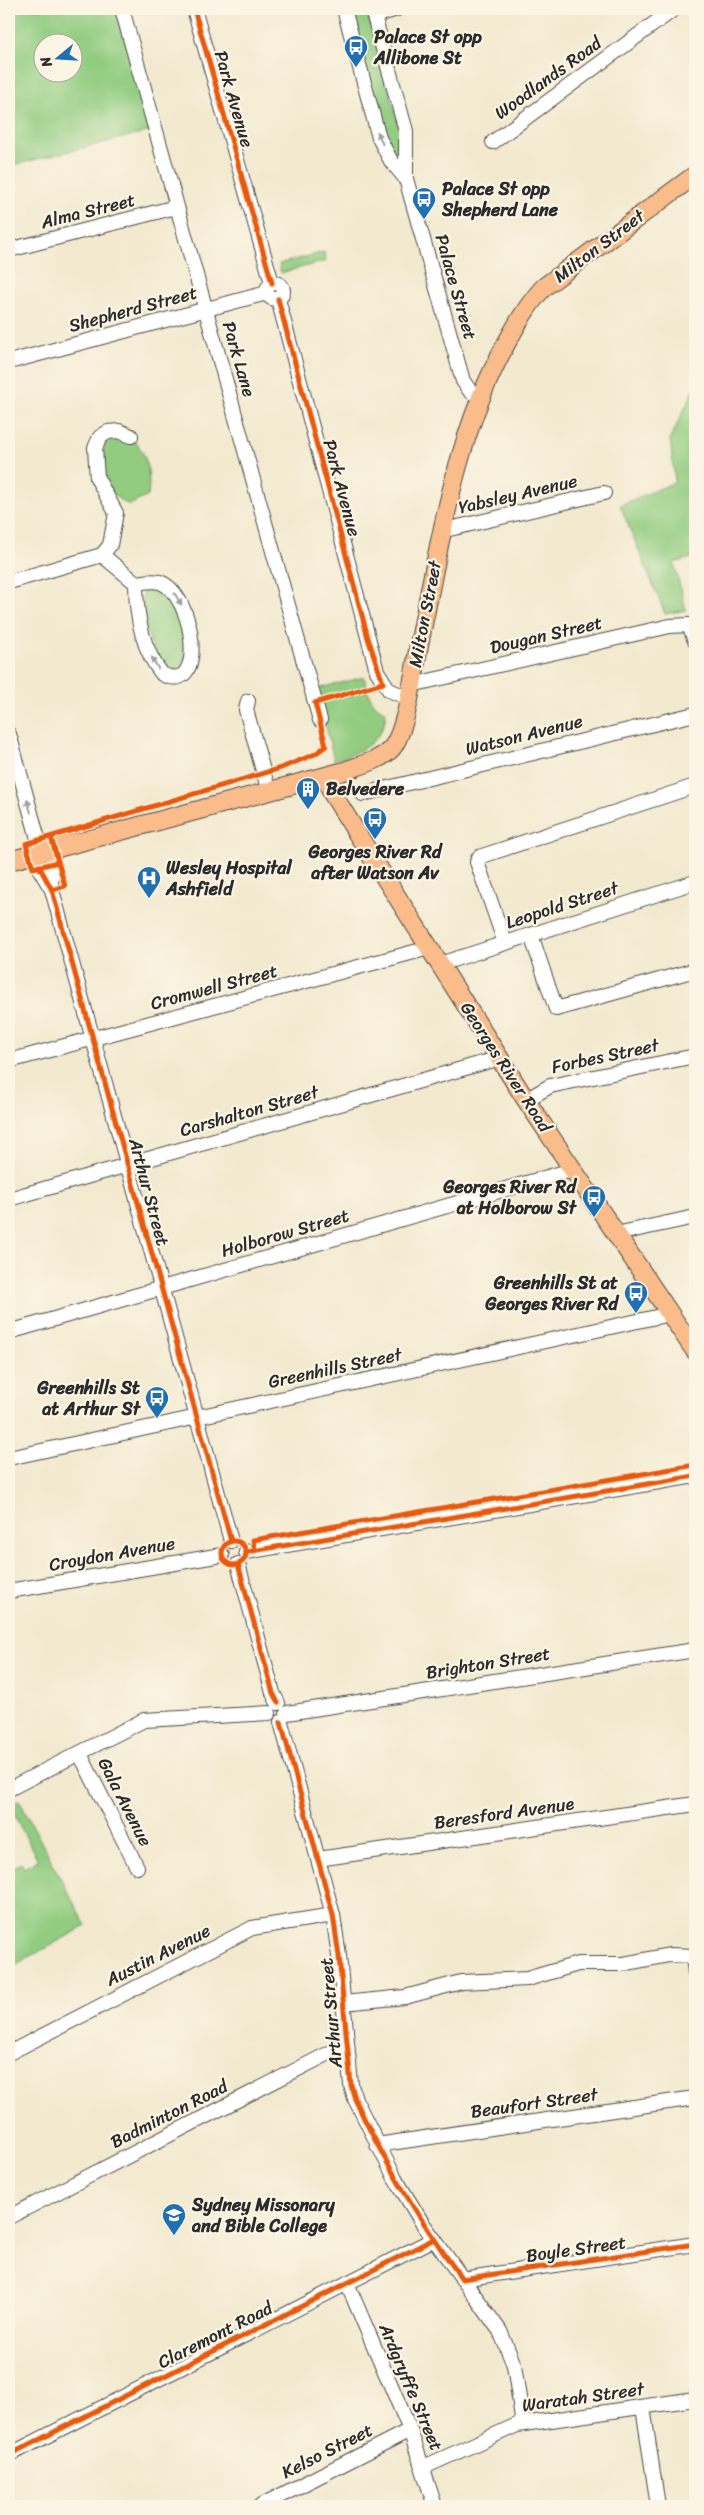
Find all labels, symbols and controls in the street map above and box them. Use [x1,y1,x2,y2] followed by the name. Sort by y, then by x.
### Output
[373,21,482,74] place label: Palace St opp Allibone St
[487,27,610,128] street label: Woodlands Road
[32,32,82,82] north arrow
[343,34,369,68] bus stop icon: Palace St opp Allibone St
[205,47,263,151] street label: Park Avenue
[33,53,60,71] text: N
[376,130,384,145] one-way arrow
[441,173,559,226] place label: Palace St opp Shepherd Lane
[36,184,139,238] street label: Alma Street
[411,186,437,220] bus stop icon: Palace St opp Shepherd Lane
[546,200,652,291] street label: Milton Street
[426,230,486,344] street label: Palace Street
[65,276,201,342] street label: Shepherd Street
[213,317,265,401] street label: Park Lane
[314,436,370,540] street label: Park Avenue
[455,465,581,523] street label: Yabsley Avenue
[399,557,451,670] street label: Milton Street
[173,592,182,605] one-way arrow
[487,607,605,663] street label: Dougan Street
[151,655,159,670] one-way arrow
[462,705,586,765] street label: Watson Avenue
[326,773,405,805] place label: Belvedere
[295,776,321,810] building icon: Belvedere
[25,798,33,813] one-way arrow
[362,806,388,840] bus stop icon: Georges River Rd after Watson Av
[308,836,443,889] place label: Georges River Rd after Watson Av
[165,852,292,905] place label: Wesley Hospital Ashfield
[136,865,162,899] hospital icon: Wesley Hospital Ashfield
[502,872,623,938] street label: Leopold Street
[147,955,281,1019] street label: Cromwell Street
[452,995,561,1140] street label: Georges River Road
[548,1029,662,1083] street label: Forbes Street
[176,1076,323,1146] street label: Carshalton Street
[119,1134,179,1250] street label: Arthur Street
[442,1171,578,1224] place label: Georges River Rd at Holborow St
[581,1184,607,1218] bus stop icon: Georges River Rd at Holborow St
[217,1199,353,1267] street label: Holborow Street
[484,1267,620,1320] place label: Greenhills St at Georges River Rd
[623,1280,649,1314] bus stop icon: Greenhills St at Georges River Rd
[265,1338,405,1398] street label: Greenhills Street
[36,1372,142,1425] place label: Greenhills St at Arthur St
[144,1385,170,1419] bus stop icon: Greenhills St at Arthur St
[46,1527,178,1581] street label: Croydon Avenue
[424,1637,553,1689] street label: Brighton Street
[89,1752,161,1852] street label: Gala Avenue
[432,1787,576,1839] street label: Beresford Avenue
[99,1915,216,1996] street label: Austin Avenue
[310,1956,352,2070] street label: Arthur Street
[105,2070,235,2157] street label: Badminton Road
[468,2078,600,2128] street label: Beaufort Street
[191,2189,336,2242] place label: Sydney Missonary and Bible College
[161,2202,187,2236] school or university icon: Sydney Missonary and Bible College
[524,2226,628,2272] street label: Boyle Street
[152,2292,280,2378] street label: Claremont Road
[369,2317,452,2456] street label: Ardgryffe Street
[520,2373,647,2421] street label: Waratah Street
[276,2414,379,2488] street label: Kelso Street

